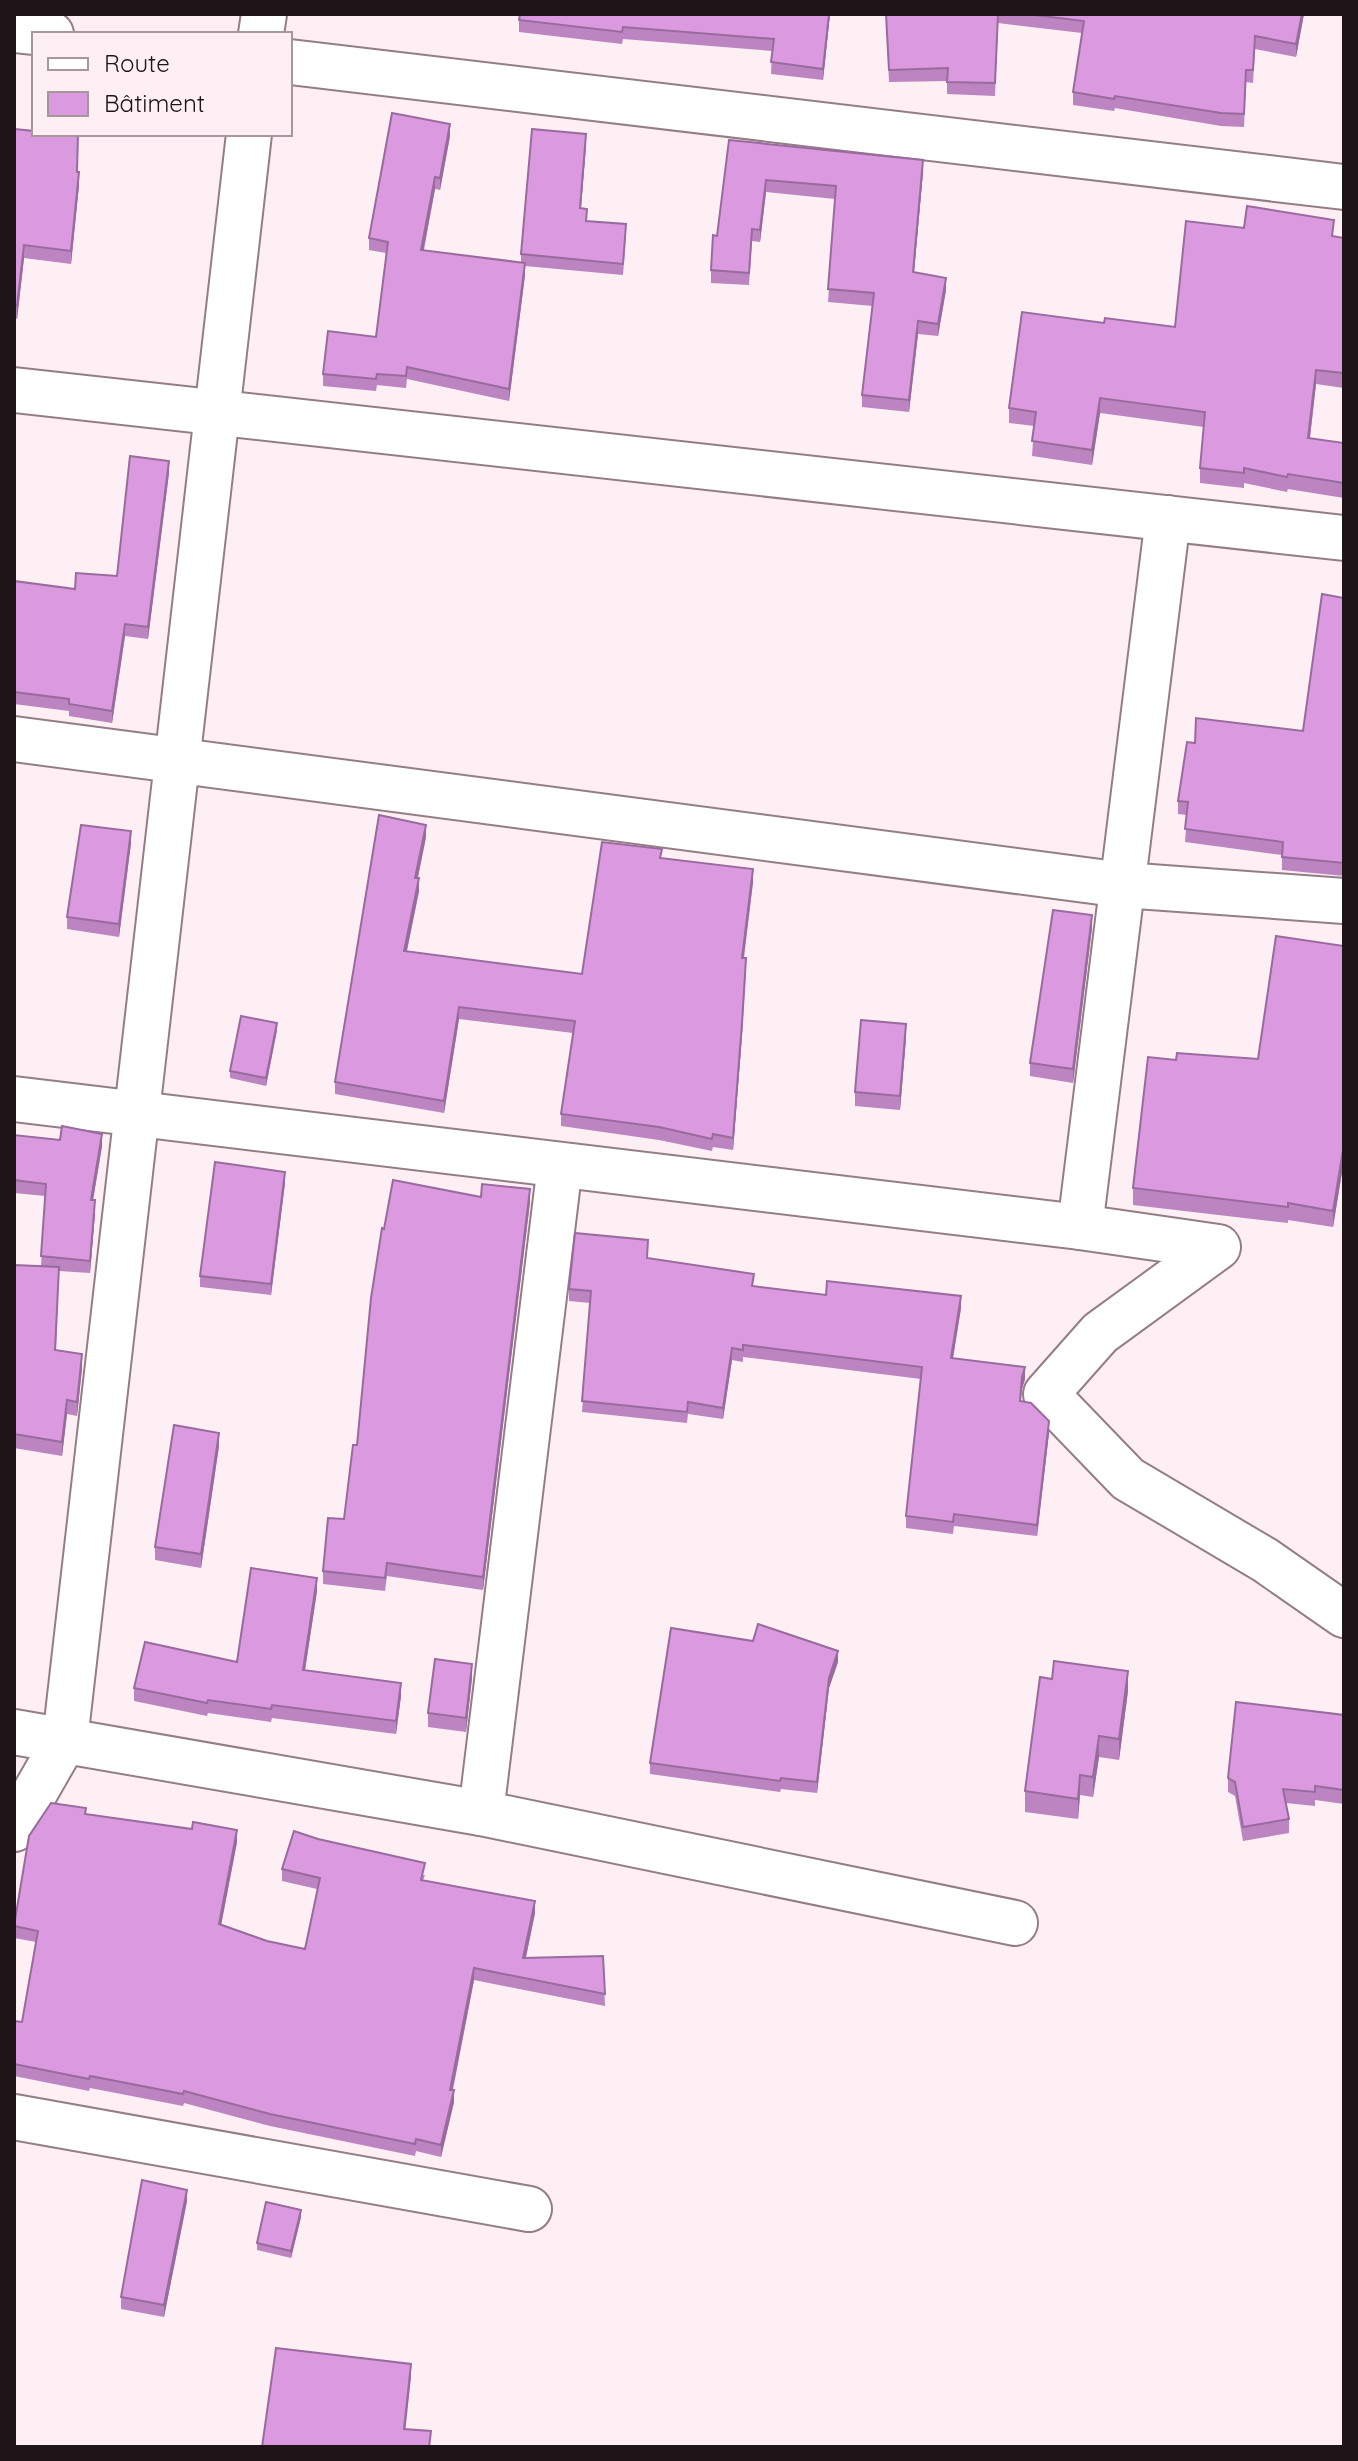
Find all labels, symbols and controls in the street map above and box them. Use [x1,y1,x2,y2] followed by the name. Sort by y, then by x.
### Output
[32,32,292,136] legend
[104,48,170,78] text: Route
[104,88,205,118] text: Bâtiment

